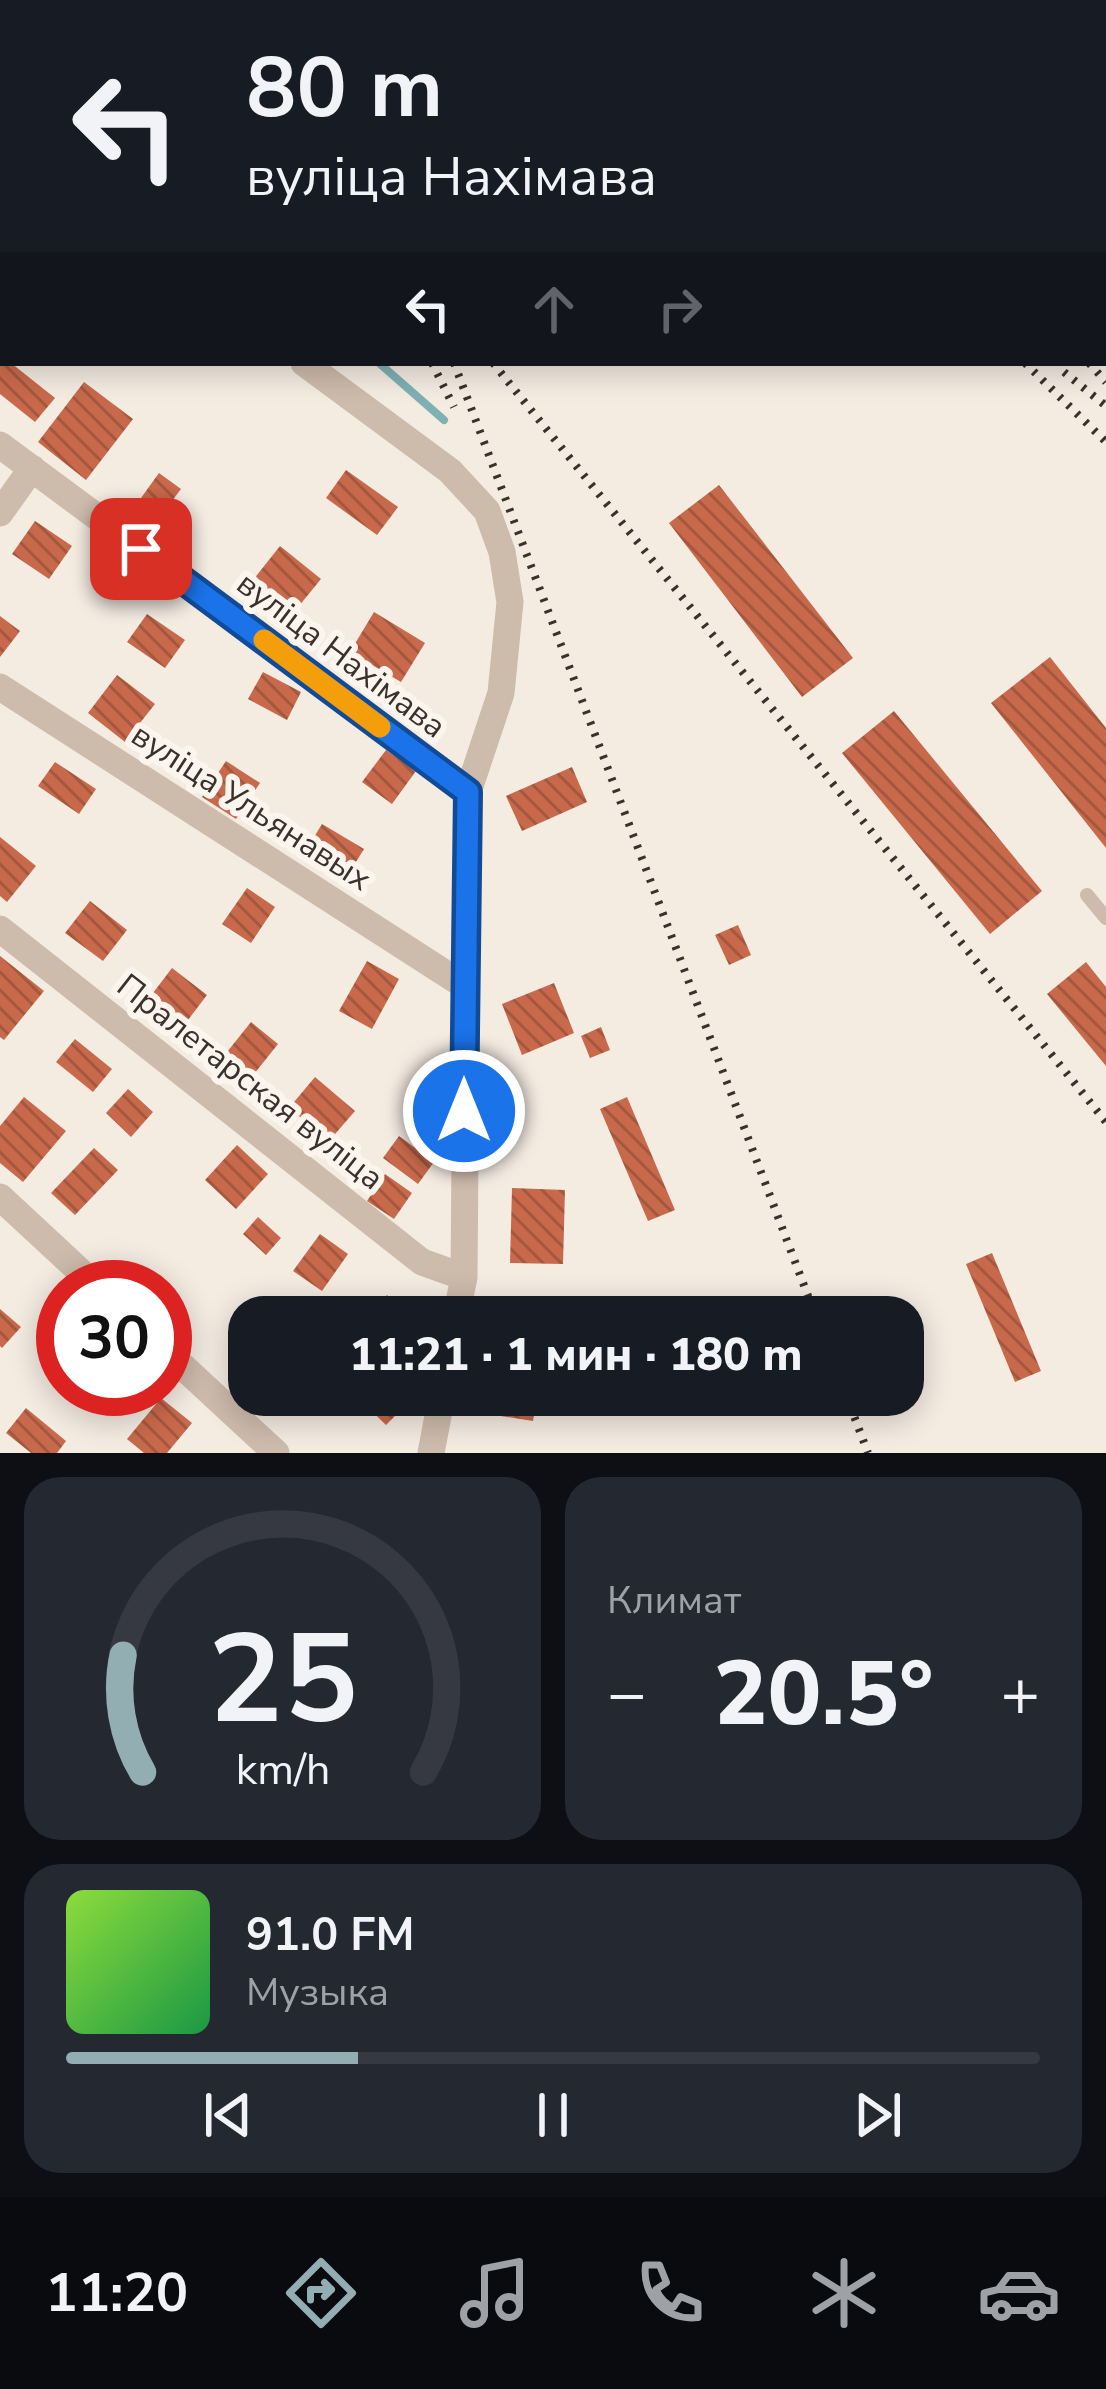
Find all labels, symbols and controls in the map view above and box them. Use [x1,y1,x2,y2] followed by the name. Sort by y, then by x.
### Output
[246,31,443,146] text: 80 m
[48,48,204,204] icon: left
[246,140,657,214] text: вуліца Нахімава
[395,276,461,342] icon: left
[521,276,587,342] icon: ahead
[647,276,713,342] icon: right
[90,498,192,600] pin
[108,516,174,582] icon: arrive
[227,562,455,749] street label: вуліца Нахімава
[123,713,380,902] street label: вуліца Ульянавых
[107,964,393,1201] street label: Пралетарская вуліца
[401,1048,527,1174] position arrow
[36,1260,192,1416] speed limit sign: 30
[349,1325,803,1386] text: 11:21 · 1 мин · 180 m
[607,1574,741,1627] text: Климат
[208,1595,357,1765] text: 25
[714,1633,933,1756] text: 20.5°
[607,1649,647,1739] text: −
[1000,1649,1040,1739] text: +
[235,1740,330,1798] text: km/h
[246,1905,415,1966] text: 91.0 FM
[246,1966,389,2019] text: Музыка
[195,2082,261,2148] icon: previous
[520,2082,586,2148] icon: pause
[845,2082,911,2148] icon: next
[279,2251,363,2335] icon: directions
[453,2251,537,2335] icon: music
[628,2251,712,2335] icon: phone
[802,2251,886,2335] icon: climate
[977,2251,1061,2335] icon: car
[45,2256,188,2330] text: 11:20

